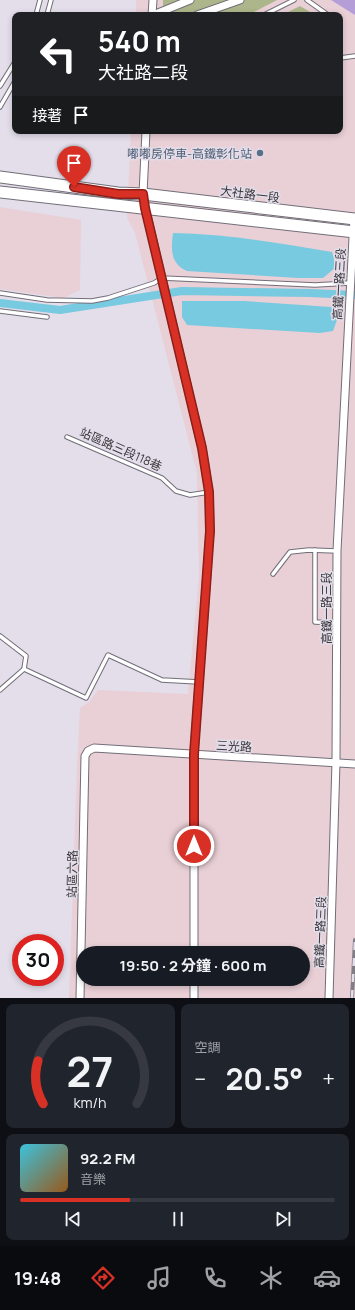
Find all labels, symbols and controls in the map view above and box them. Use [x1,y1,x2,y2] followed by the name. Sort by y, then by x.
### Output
[98,22,181,60] text: 540 m
[32,28,84,80] icon: left
[98,60,188,84] text: 大社路二段
[70,104,92,126] icon: arrive
[32,105,62,126] text: 接著
[127,145,252,162] place label: 嘟嘟房停車-高鐵彰化站
[57,146,91,187] pin
[255,148,265,158] marker: 嘟嘟房停車-高鐵彰化站
[63,152,85,174] icon: arrive
[219,182,281,206] street label: 大社路一段
[329,248,349,320] street label: 高鐵一路三段
[77,423,165,475] street label: 站區路三段118巷
[318,572,335,644] street label: 高鐵一路三段
[216,737,252,755] street label: 三光路
[173,825,215,867] position arrow
[63,850,81,898] street label: 站區六路
[310,896,330,968] street label: 高鐵一路三段
[12,934,64,986] speed limit sign: 30
[119,955,267,976] text: 19:50 · 2 分鐘 · 600 m
[195,1038,221,1056] text: 空調
[67,1043,114,1099] text: 27
[225,1058,303,1099] text: 20.5°
[195,1064,206,1094] text: −
[322,1064,335,1094] text: +
[74,1093,107,1112] text: km/h
[80,1148,135,1169] text: 92.2 FM
[80,1170,106,1188] text: 音樂
[62,1208,84,1230] icon: previous
[167,1208,189,1230] icon: pause
[272,1208,294,1230] icon: next
[89,1264,117,1292] icon: directions
[145,1264,173,1292] icon: music
[201,1264,229,1292] icon: phone
[257,1264,285,1292] icon: climate
[313,1264,341,1292] icon: car
[14,1266,61,1290] text: 19:48

